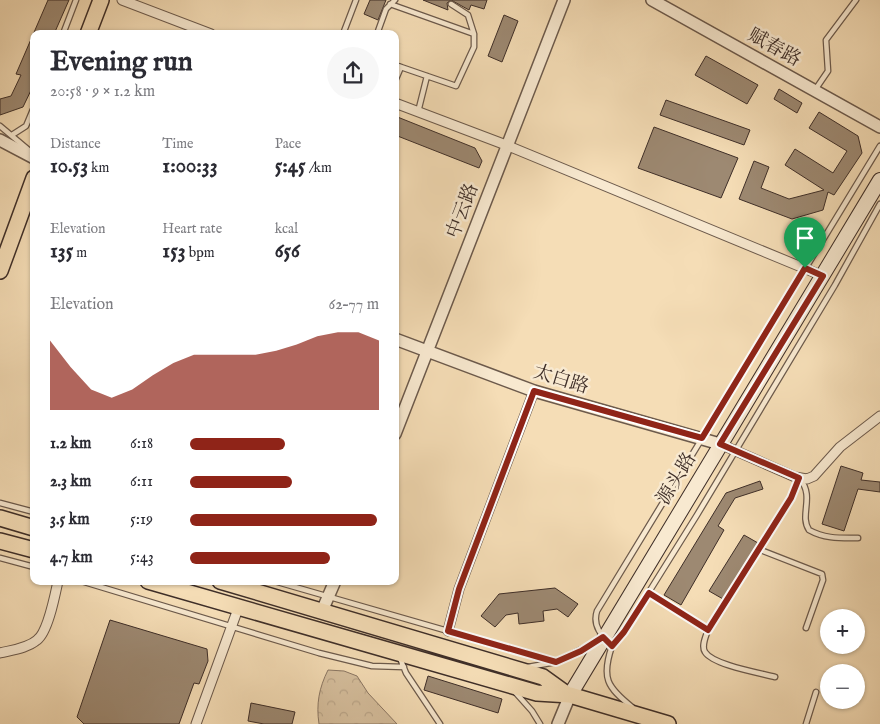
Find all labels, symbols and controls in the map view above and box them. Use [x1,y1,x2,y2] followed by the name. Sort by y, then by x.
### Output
[743,24,805,72] street label: 赋春路
[50,45,193,80] text: Evening run
[327,47,379,99] button: share
[50,82,155,102] text: 20:58 · 9 × 1.2 km
[50,135,101,153] text: Distance
[162,135,193,153] text: Time
[275,135,301,153] text: Pace
[50,153,88,180] text: 10.53
[162,153,218,180] text: 1:00:33
[275,153,306,180] text: 5:45
[88,159,109,177] text: km
[306,159,332,177] text: /km
[442,180,484,242] street label: 中云路
[784,217,826,268] pin
[50,220,106,238] text: Elevation
[162,220,222,238] text: Heart rate
[275,220,298,238] text: kcal
[791,224,819,252] icon: arrive
[50,238,73,265] text: 135
[162,238,186,265] text: 153
[275,238,300,265] text: 656
[73,244,87,262] text: m
[186,244,215,262] text: bpm
[50,295,113,315] text: Elevation
[329,295,379,315] text: 62–77 m
[530,360,592,400] street label: 太白路
[50,434,91,454] text: 1.2 km
[130,434,153,454] text: 6:18
[652,448,702,510] street label: 源头路
[50,472,91,492] text: 2.3 km
[130,472,153,492] text: 6:11
[50,510,90,530] text: 3.5 km
[130,510,153,530] text: 5:19
[50,548,93,568] text: 4.7 km
[130,548,154,568] text: 5:43
[820,609,865,709] map controls
[820,609,865,654] button: +
[820,664,865,709] button: −

